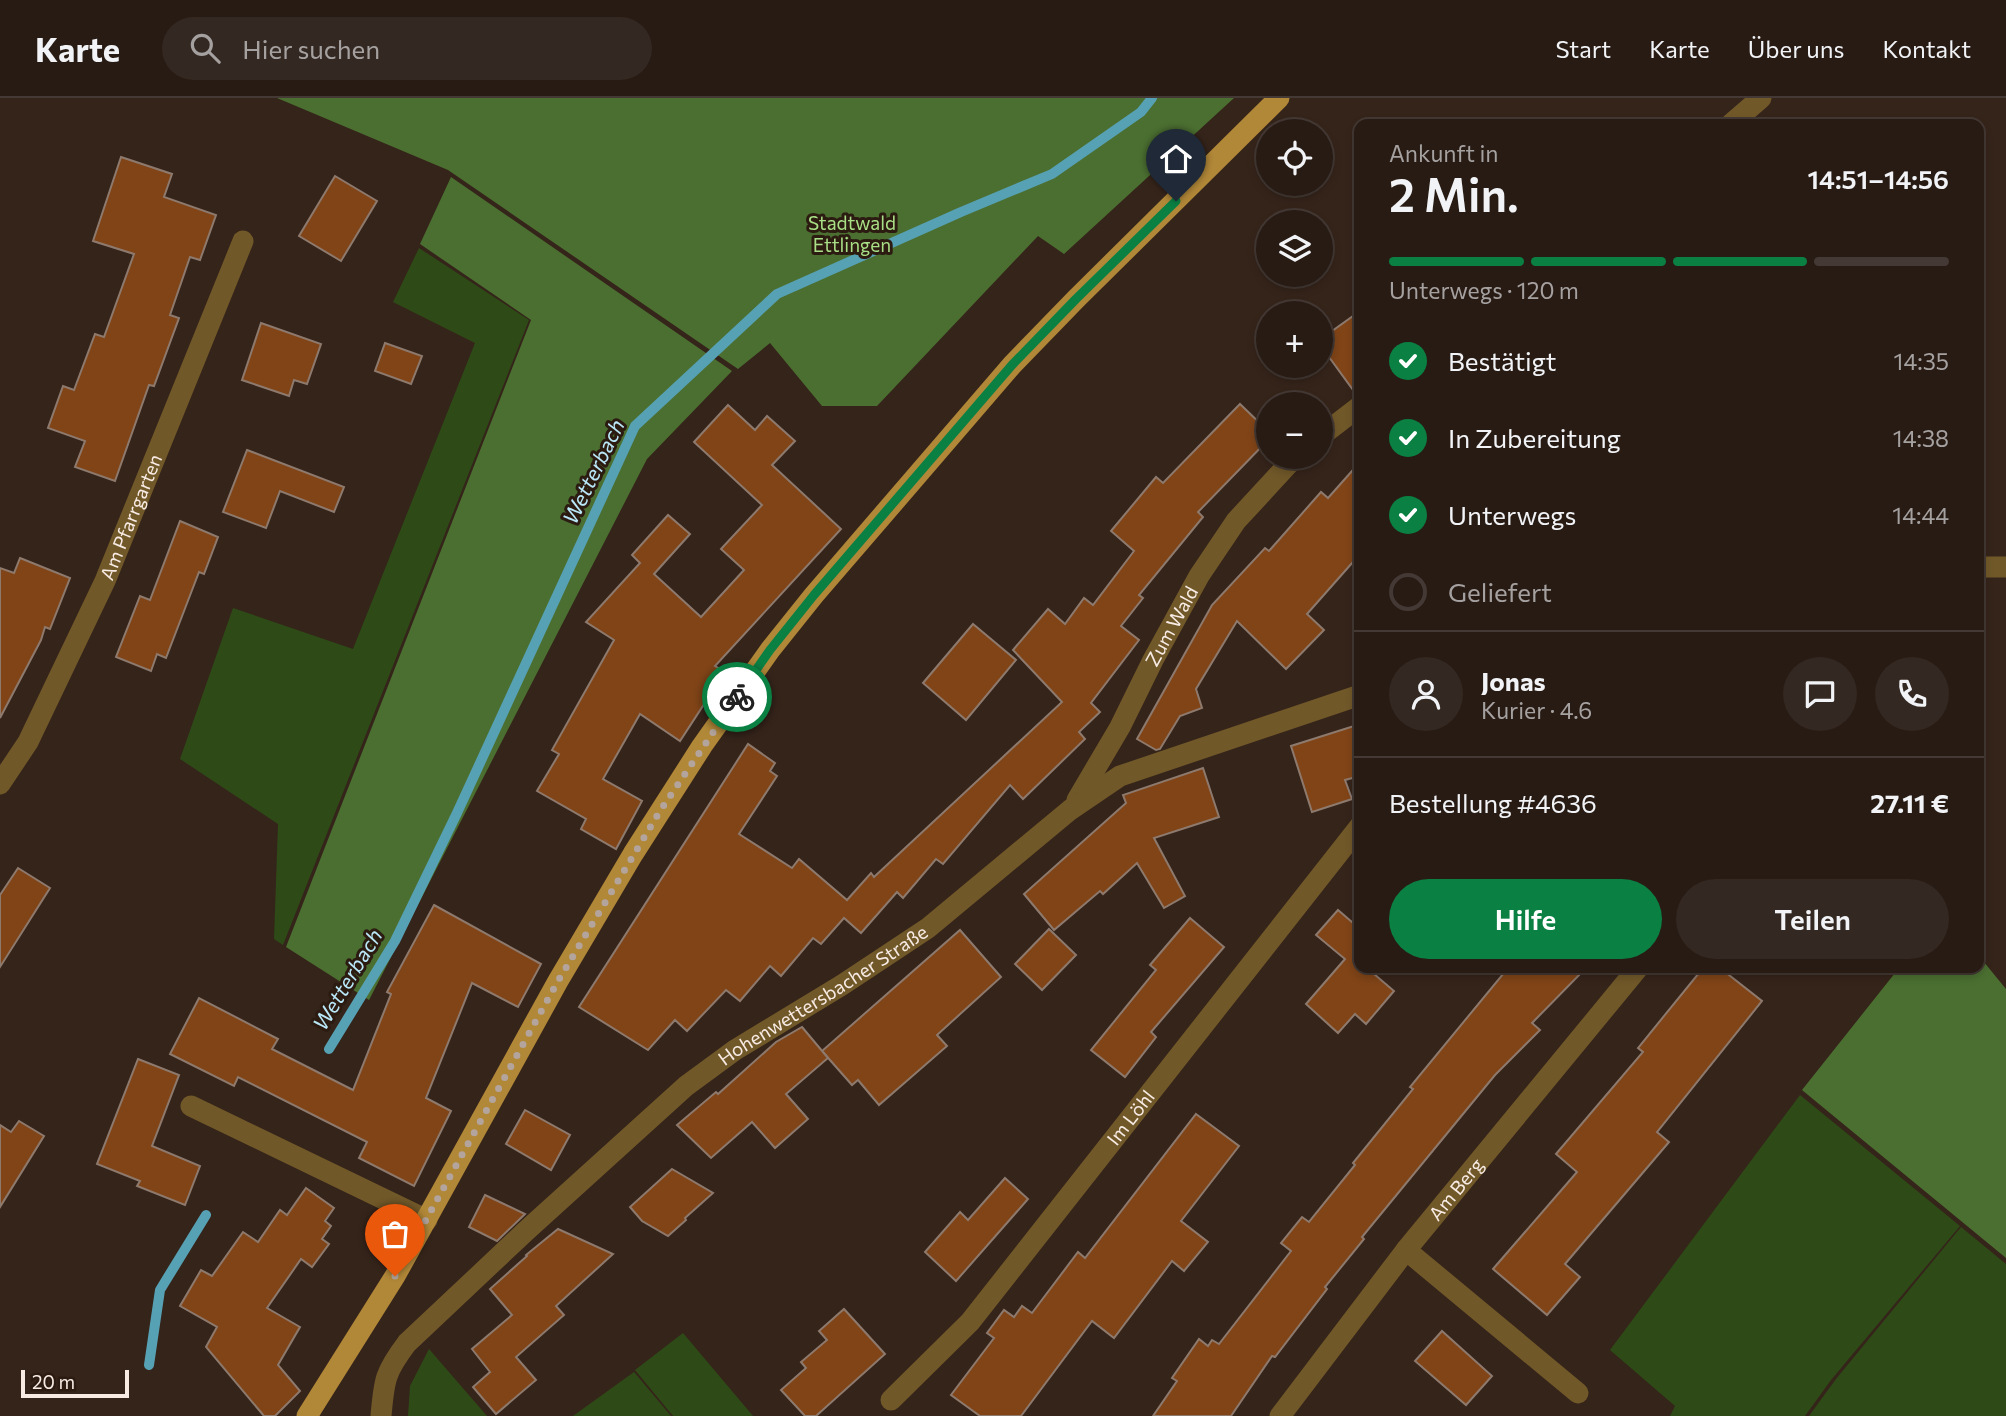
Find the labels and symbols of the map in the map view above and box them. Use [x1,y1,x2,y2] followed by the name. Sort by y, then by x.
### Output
[1146,129,1206,201] pin
[808,211,896,256] park label: Stadtwald Ettlingen
[557,415,629,528] water label: Wetterbach
[95,450,166,583] street label: Am Pfarrgarten
[1140,582,1202,670] street label: Zum Wald
[702,662,772,732] courier
[713,920,932,1070] street label: Hohenwettersbacher Straße
[307,924,387,1034] water label: Wetterbach
[1102,1085,1159,1149] street label: Im Löhl
[1423,1153,1488,1225] street label: Am Berg
[365,1204,425,1276] pin
[21,1367,130,1399] scale bar

